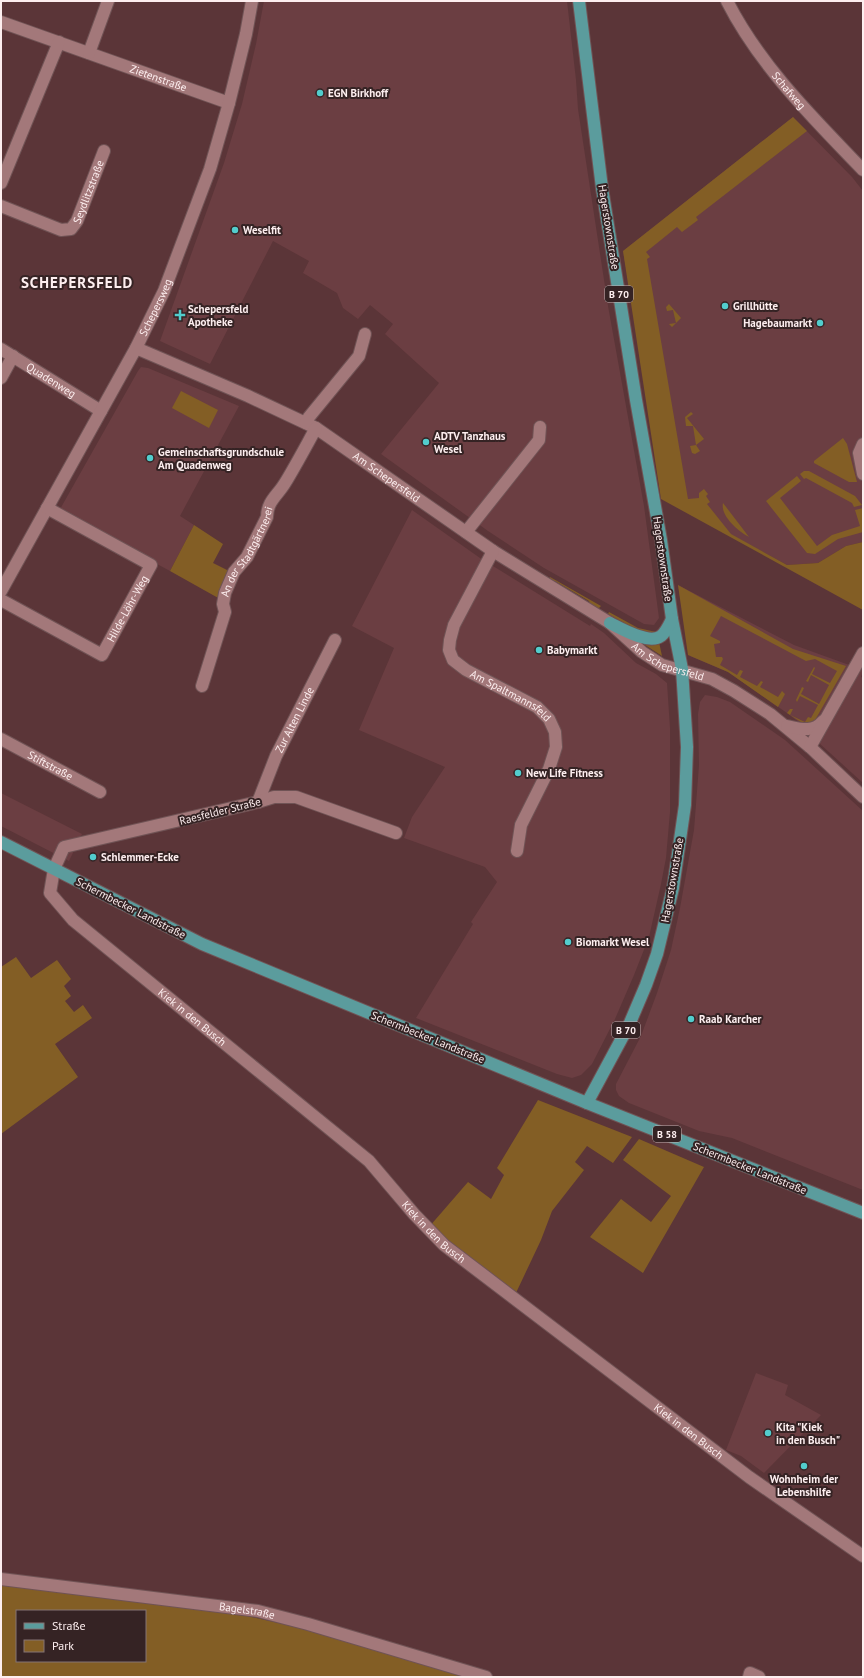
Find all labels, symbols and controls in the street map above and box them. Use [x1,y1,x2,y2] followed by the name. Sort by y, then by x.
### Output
[128,61,189,95] street label: Zietenstraße
[769,69,809,112] street label: Schafweg
[328,86,389,100] place label: EGN Birkhoff
[315,88,325,98] marker: EGN Birkhoff
[70,158,107,225] street label: Seydlitzstraße
[595,184,623,271] street label: Hagerstownstraße
[243,223,281,237] place label: Weselfit
[230,225,240,235] marker: Weselfit
[21,273,133,292] district label: SCHEPERSFELD
[136,277,175,338] street label: Schepersweg
[605,286,633,302] road number: B 70
[733,299,778,313] place label: Grillhütte
[720,301,730,311] marker: Grillhütte
[188,302,249,329] place label: Schepersfeld Apotheke
[175,310,185,320] marker: Schepersfeld Apotheke
[743,316,812,330] place label: Hagebaumarkt
[815,318,825,328] marker: Hagebaumarkt
[24,359,79,401] street label: Quadenweg
[434,429,506,456] place label: ADTV Tanzhaus Wesel
[421,437,431,447] marker: ADTV Tanzhaus Wesel
[158,445,285,472] place label: Gemeinschaftsgrundschule Am Quadenweg
[350,449,423,505] street label: Am Schepersfeld
[145,453,155,463] marker: Gemeinschaftsgrundschule Am Quadenweg
[217,505,275,598] street label: An der Stadtgärtnerei
[650,516,676,603] street label: Hagerstownstraße
[104,573,151,644] street label: Hilde-Löhr-Weg
[629,639,706,683] street label: Am Schepersfeld
[547,643,598,657] place label: Babymarkt
[534,645,544,655] marker: Babymarkt
[468,666,554,724] street label: Am Spaltmannsfeld
[272,684,317,755] street label: Zur Alten Linde
[25,748,76,783] street label: Stiftstraße
[526,766,603,780] place label: New Life Fitness
[513,768,523,778] marker: New Life Fitness
[178,794,263,828] street label: Raesfelder Straße
[658,836,686,923] street label: Hagerstownstraße
[101,850,179,864] place label: Schlemmer-Ecke
[88,852,98,862] marker: Schlemmer-Ecke
[74,874,189,942] street label: Schermbecker Landstraße
[576,935,650,949] place label: Biomarkt Wesel
[563,937,573,947] marker: Biomarkt Wesel
[155,985,229,1049] street label: Kiek in den Busch
[369,1008,487,1066] street label: Schermbecker Landstraße
[699,1012,761,1026] place label: Raab Karcher
[686,1014,696,1024] marker: Raab Karcher
[612,1022,640,1038] road number: B 70
[653,1126,681,1142] road number: B 58
[691,1139,809,1197] street label: Schermbecker Landstraße
[399,1198,468,1266] street label: Kiek in den Busch
[651,1400,726,1462] street label: Kiek in den Busch
[776,1420,840,1447] place label: Kita "Kiek in den Busch"
[763,1428,773,1438] marker: Kita "Kiek in den Busch"
[799,1461,809,1471] marker: Wohnheim der Lebenshilfe
[770,1472,838,1499] place label: Wohnheim der Lebenshilfe
[218,1599,277,1622] street label: Bagelstraße
[16,1610,146,1662] legend
[52,1618,86,1633] text: Straße
[52,1638,74,1653] text: Park

